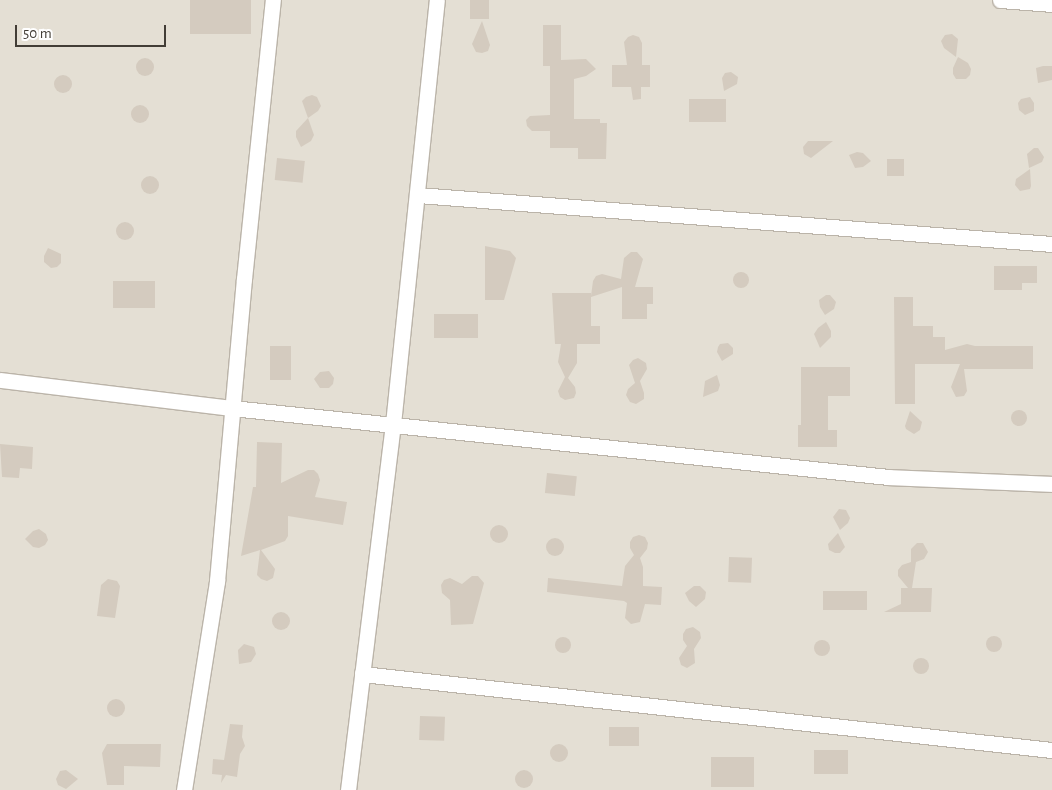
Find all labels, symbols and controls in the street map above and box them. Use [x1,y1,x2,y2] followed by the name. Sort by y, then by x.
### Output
[18,15,169,47] scale bar
[23,26,52,41] text: 50 m

